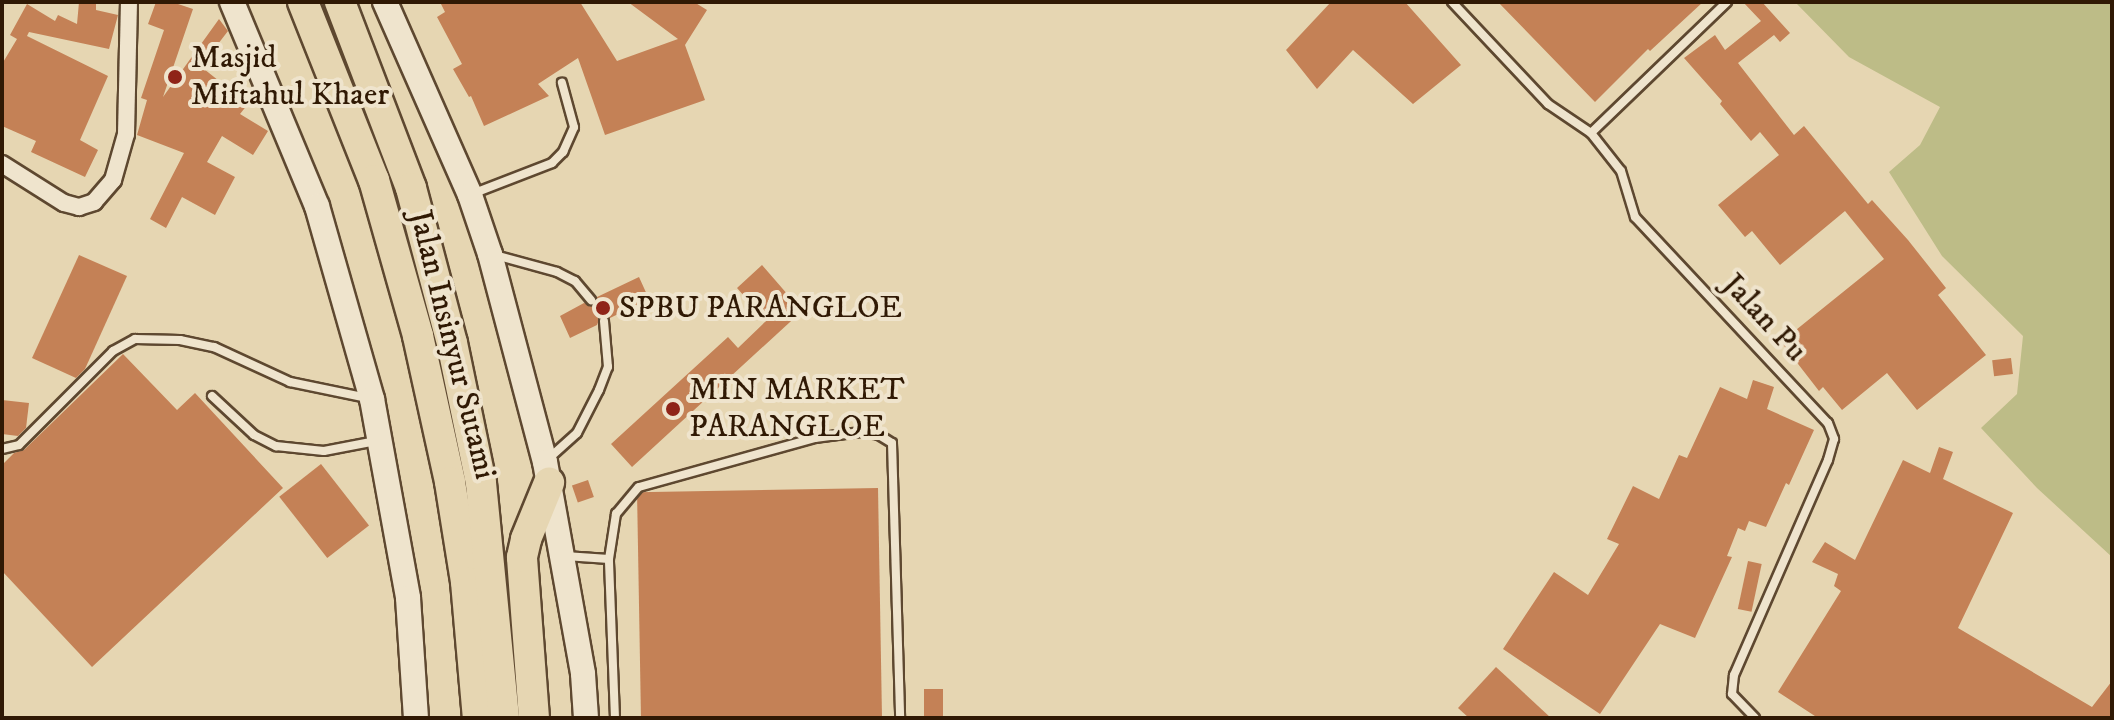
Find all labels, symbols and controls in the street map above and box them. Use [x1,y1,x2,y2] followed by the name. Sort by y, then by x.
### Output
[191,40,389,115] place label: Masjid Miftahul Khaer
[166,68,184,86] marker: Masjid Miftahul Khaer
[400,207,504,483] street label: Jalan Insinyur Sutami
[1714,266,1814,370] street label: Jalan Pu
[619,289,902,327] place label: SPBU PARANGLOE
[594,299,612,317] marker: SPBU PARANGLOE
[689,372,905,447] place label: MIN MARKET PARANGLOE
[664,400,682,418] marker: MIN MARKET PARANGLOE

